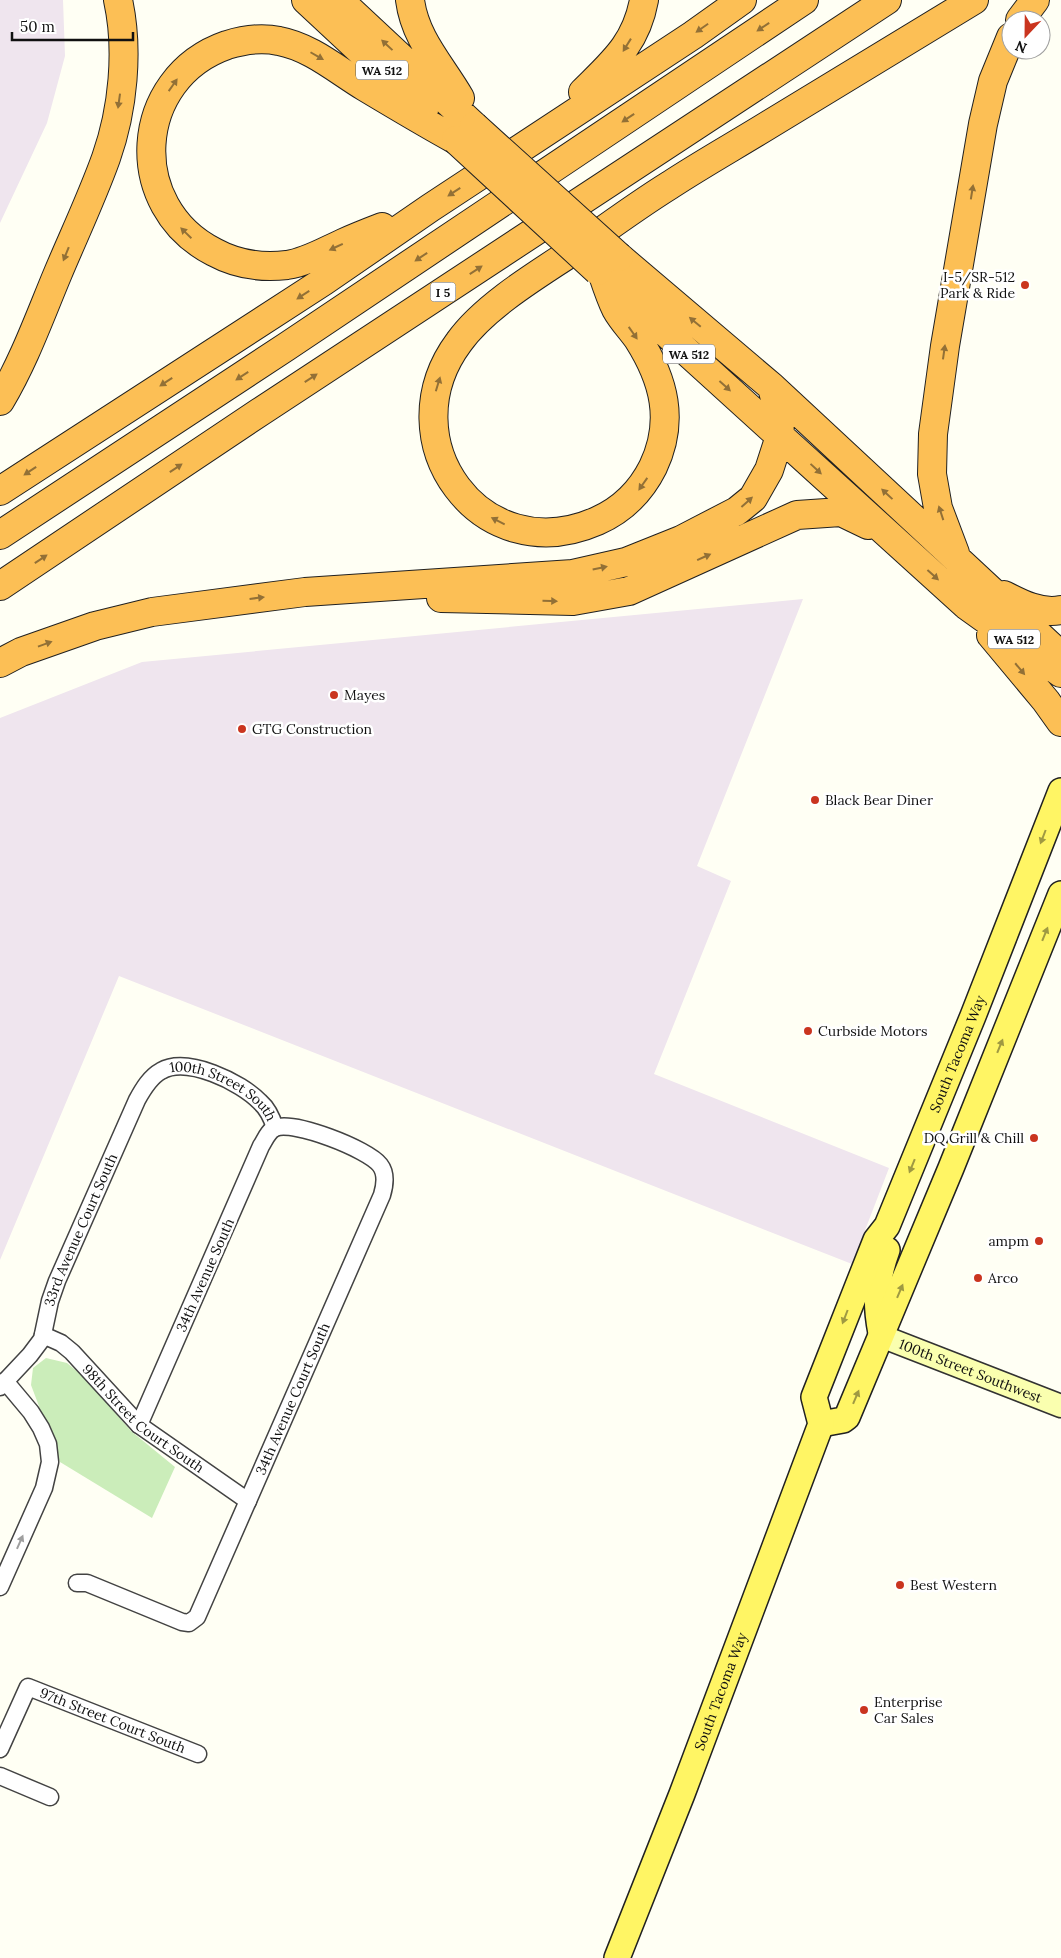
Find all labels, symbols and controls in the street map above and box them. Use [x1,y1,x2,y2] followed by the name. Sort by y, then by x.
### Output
[12,10,134,42] scale bar
[1001,10,1051,60] north arrow
[20,17,55,36] text: 50 m
[756,22,770,32] one-way arrow
[696,23,709,33] one-way arrow
[1013,37,1030,57] text: N
[382,39,394,51] one-way arrow
[622,39,631,52] one-way arrow
[311,52,324,61] one-way arrow
[356,60,408,80] road number: WA 512
[168,78,178,92] one-way arrow
[114,93,122,109] one-way arrow
[621,113,635,122] one-way arrow
[968,184,976,200] one-way arrow
[447,187,461,197] one-way arrow
[180,227,192,239] one-way arrow
[329,243,343,251] one-way arrow
[62,247,70,262] one-way arrow
[414,252,427,262] one-way arrow
[469,265,483,275] one-way arrow
[940,268,1015,302] place label: I-5/SR-512 Park & Ride
[1019,279,1031,291] marker: I-5/SR-512 Park & Ride
[430,282,456,302] road number: I 5
[296,290,309,299] one-way arrow
[688,316,701,327] one-way arrow
[628,327,638,340] one-way arrow
[663,344,715,364] road number: WA 512
[941,344,949,360] one-way arrow
[235,371,248,381] one-way arrow
[304,374,318,383] one-way arrow
[434,376,442,391] one-way arrow
[159,378,172,387] one-way arrow
[718,380,730,392] one-way arrow
[169,463,182,473] one-way arrow
[810,463,822,475] one-way arrow
[23,466,36,476] one-way arrow
[638,477,648,491] one-way arrow
[882,488,894,500] one-way arrow
[740,496,752,508] one-way arrow
[936,505,944,520] one-way arrow
[491,517,505,525] one-way arrow
[697,553,711,561] one-way arrow
[34,554,47,564] one-way arrow
[592,564,607,572] one-way arrow
[926,570,939,581] one-way arrow
[250,594,266,602] one-way arrow
[542,597,558,605] one-way arrow
[988,630,1040,648] road number: WA 512
[38,640,53,648] one-way arrow
[1014,663,1026,675] one-way arrow
[344,686,385,704] place label: Mayes
[328,689,340,701] marker: Mayes
[252,720,373,738] place label: GTG Construction
[236,723,248,735] marker: GTG Construction
[825,791,933,809] place label: Black Bear Diner
[809,794,821,806] marker: Black Bear Diner
[1039,829,1046,844] one-way arrow
[1041,926,1049,941] one-way arrow
[925,992,989,1115] street label: South Tacoma Way
[818,1022,927,1040] place label: Curbside Motors
[802,1025,814,1037] marker: Curbside Motors
[997,1039,1005,1053] one-way arrow
[168,1057,280,1124] street label: 100th Street South
[924,1129,1024,1147] place label: DQ Grill & Chill
[1028,1132,1040,1144] marker: DQ Grill & Chill
[40,1151,121,1308] street label: 33rd Avenue Court South
[907,1159,915,1173] one-way arrow
[172,1215,238,1335] street label: 34th Avenue South
[988,1232,1029,1250] place label: ampm
[1033,1235,1045,1247] marker: ampm
[987,1269,1018,1287] place label: Arco
[972,1272,984,1284] marker: Arco
[897,1283,904,1298] one-way arrow
[841,1310,849,1325] one-way arrow
[251,1320,334,1478] street label: 34th Avenue Court South
[896,1335,1045,1407] street label: 100th Street Southwest
[79,1360,208,1477] street label: 98th Street Court South
[852,1390,860,1404] one-way arrow
[17,1535,25,1549] one-way arrow
[910,1576,997,1594] place label: Best Western
[894,1579,906,1591] marker: Best Western
[690,1629,751,1753] street label: South Tacoma Way
[37,1684,188,1757] street label: 97th Street Court South
[874,1693,943,1727] place label: Enterprise Car Sales
[858,1704,870,1716] marker: Enterprise Car Sales

